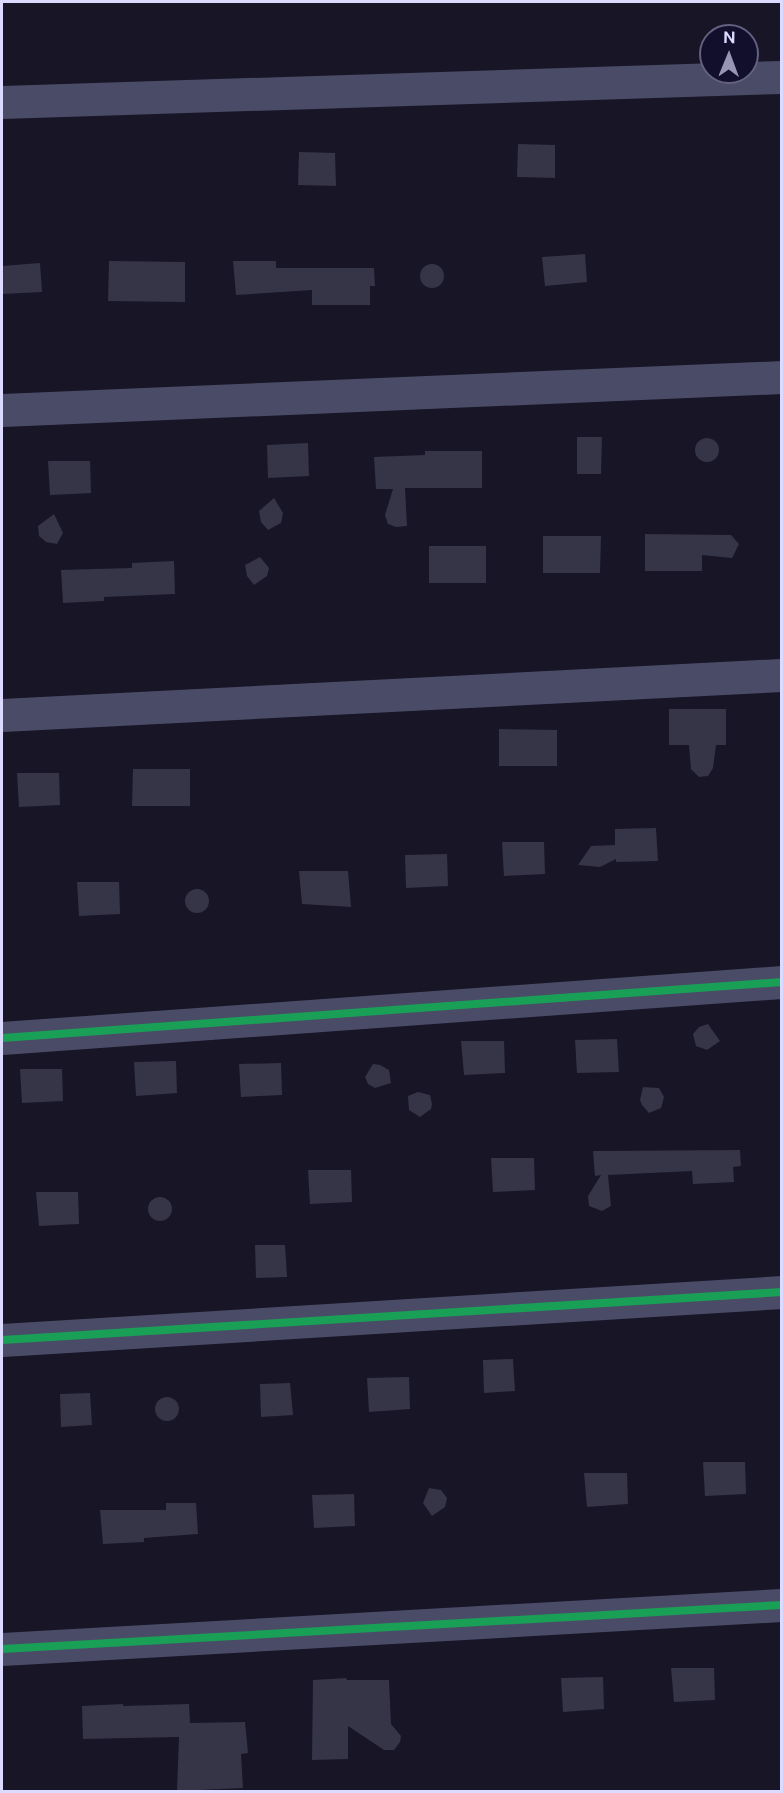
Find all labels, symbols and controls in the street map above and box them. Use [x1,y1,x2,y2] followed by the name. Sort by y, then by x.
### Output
[699,24,759,84] north arrow
[723,28,736,47] text: N

